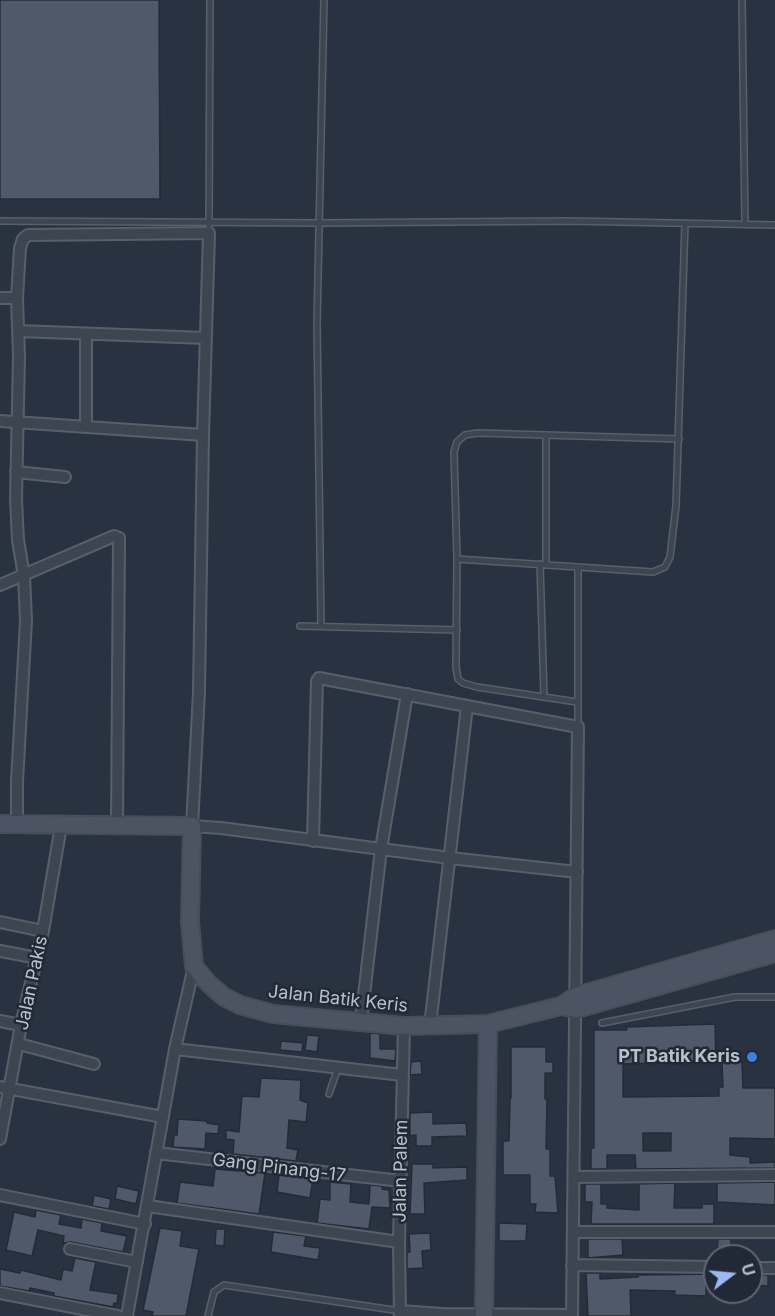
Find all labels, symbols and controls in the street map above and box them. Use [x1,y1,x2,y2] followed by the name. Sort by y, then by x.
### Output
[11,934,53,1032] street label: Jalan Pakis
[267,981,409,1017] street label: Jalan Batik Keris
[618,1046,740,1068] place label: PT Batik Keris
[745,1050,759,1064] marker: PT Batik Keris
[389,1119,413,1223] street label: Jalan Palem
[211,1149,347,1187] street label: Gang Pinang-17
[703,1244,763,1304] north arrow
[737,1261,760,1278] text: U

